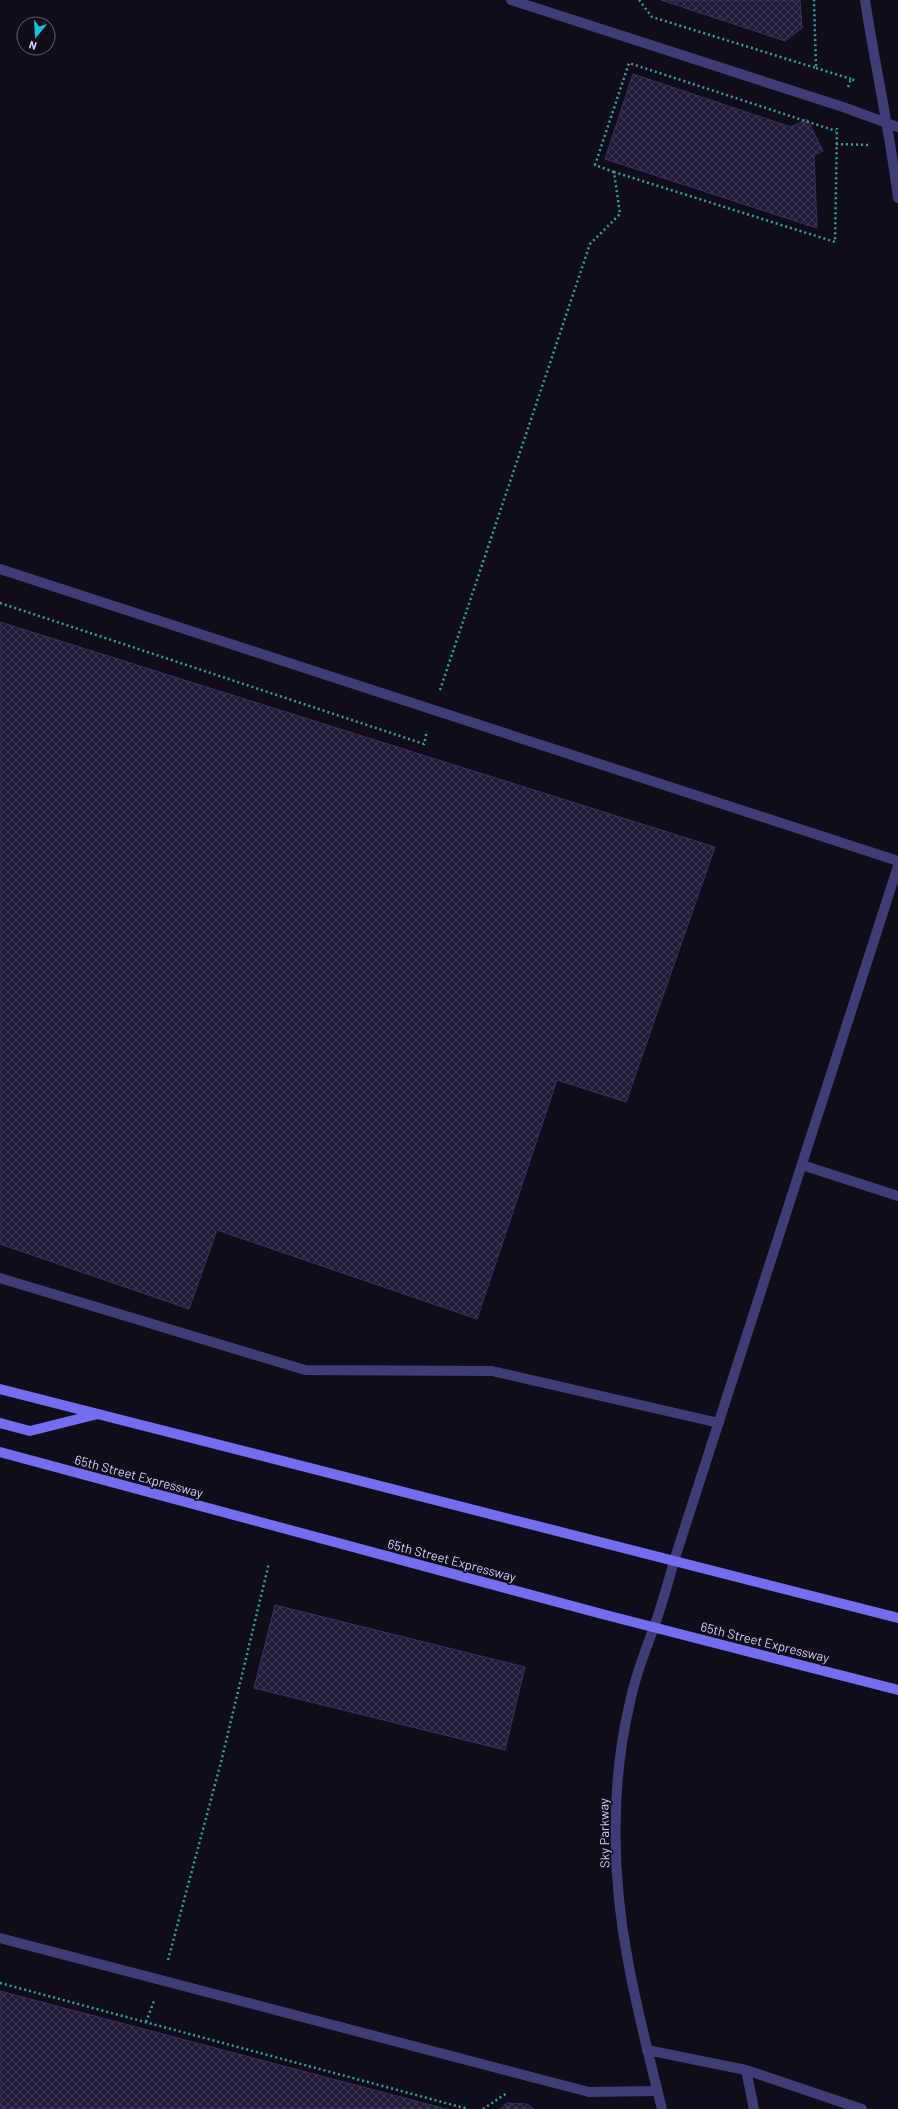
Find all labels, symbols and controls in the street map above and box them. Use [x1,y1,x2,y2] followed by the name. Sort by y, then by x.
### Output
[16,16,56,56] north arrow
[27,39,38,53] text: N
[73,1451,205,1501] street label: 65th Street Expressway
[386,1535,518,1585] street label: 65th Street Expressway
[699,1618,831,1666] street label: 65th Street Expressway
[595,1798,613,1868] street label: Sky Parkway

